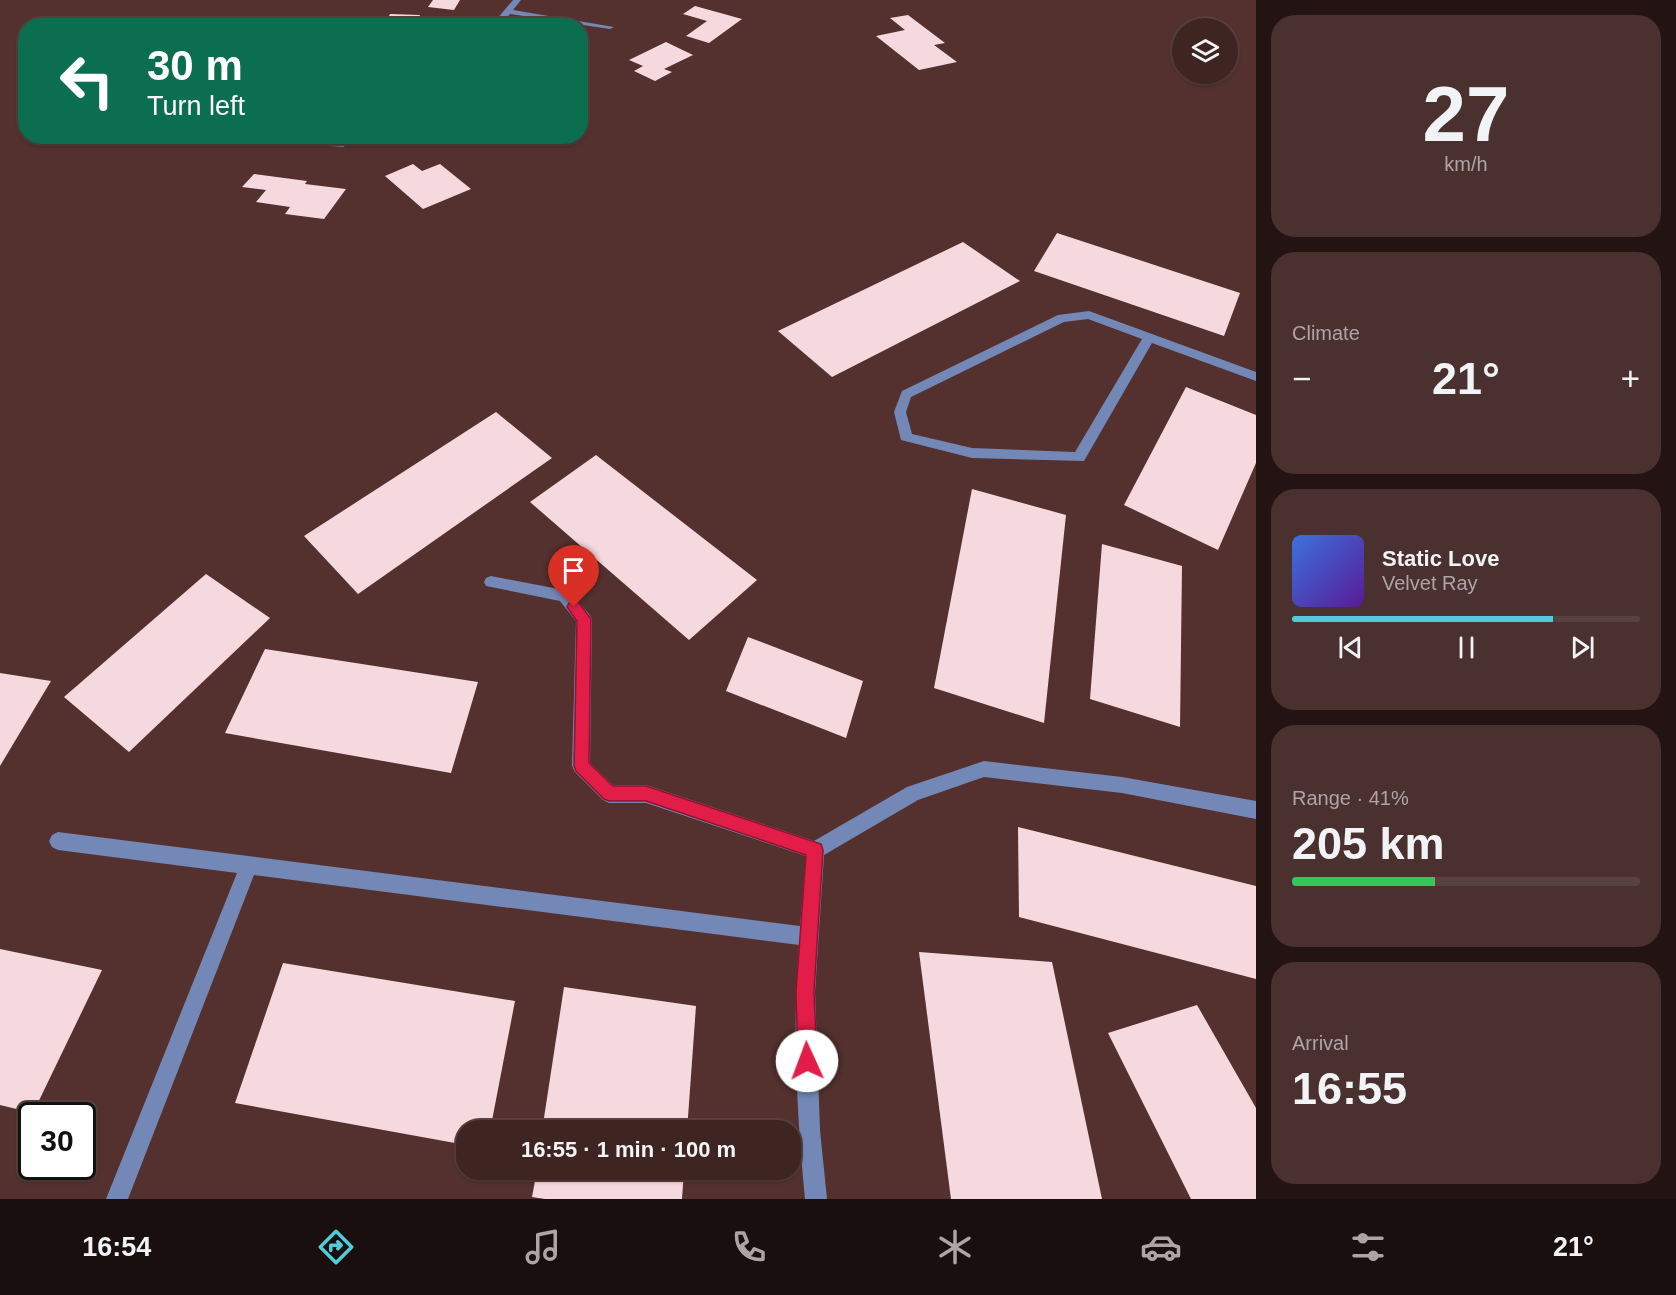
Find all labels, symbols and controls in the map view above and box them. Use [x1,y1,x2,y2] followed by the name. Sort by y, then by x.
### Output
[1172,18,1238,84] map controls
[1172,18,1238,84] button: layers
[48,42,126,120] icon: left
[147,42,243,89] text: 30 m
[1423,70,1509,158] text: 27
[147,91,245,121] text: Turn left
[1444,153,1488,175] text: km/h
[1292,322,1360,344] text: Climate
[1432,353,1500,404] text: 21°
[1292,360,1311,397] text: −
[1621,360,1640,397] text: +
[548,545,599,607] pin
[1382,546,1499,571] text: Static Love
[557,554,590,587] icon: arrive
[1382,572,1478,594] text: Velvet Ray
[1334,631,1367,664] icon: previous
[1450,631,1483,664] icon: pause
[1566,631,1599,664] icon: next
[1292,787,1409,809] text: Range · 41%
[1292,818,1445,869] text: 205 km
[775,1029,839,1093] position arrow
[1292,1032,1349,1054] text: Arrival
[1292,1063,1407,1114] text: 16:55
[18,1102,96,1180] speed limit sign: 30
[521,1137,736,1162] text: 16:55 · 1 min · 100 m
[315,1226,357,1268] icon: directions
[522,1226,564,1268] icon: music
[728,1226,770,1268] icon: phone
[934,1226,976,1268] icon: climate
[1140,1226,1182,1268] icon: car
[1347,1226,1389,1268] icon: filters
[82,1232,151,1262] text: 16:54
[1553,1232,1594,1262] text: 21°

